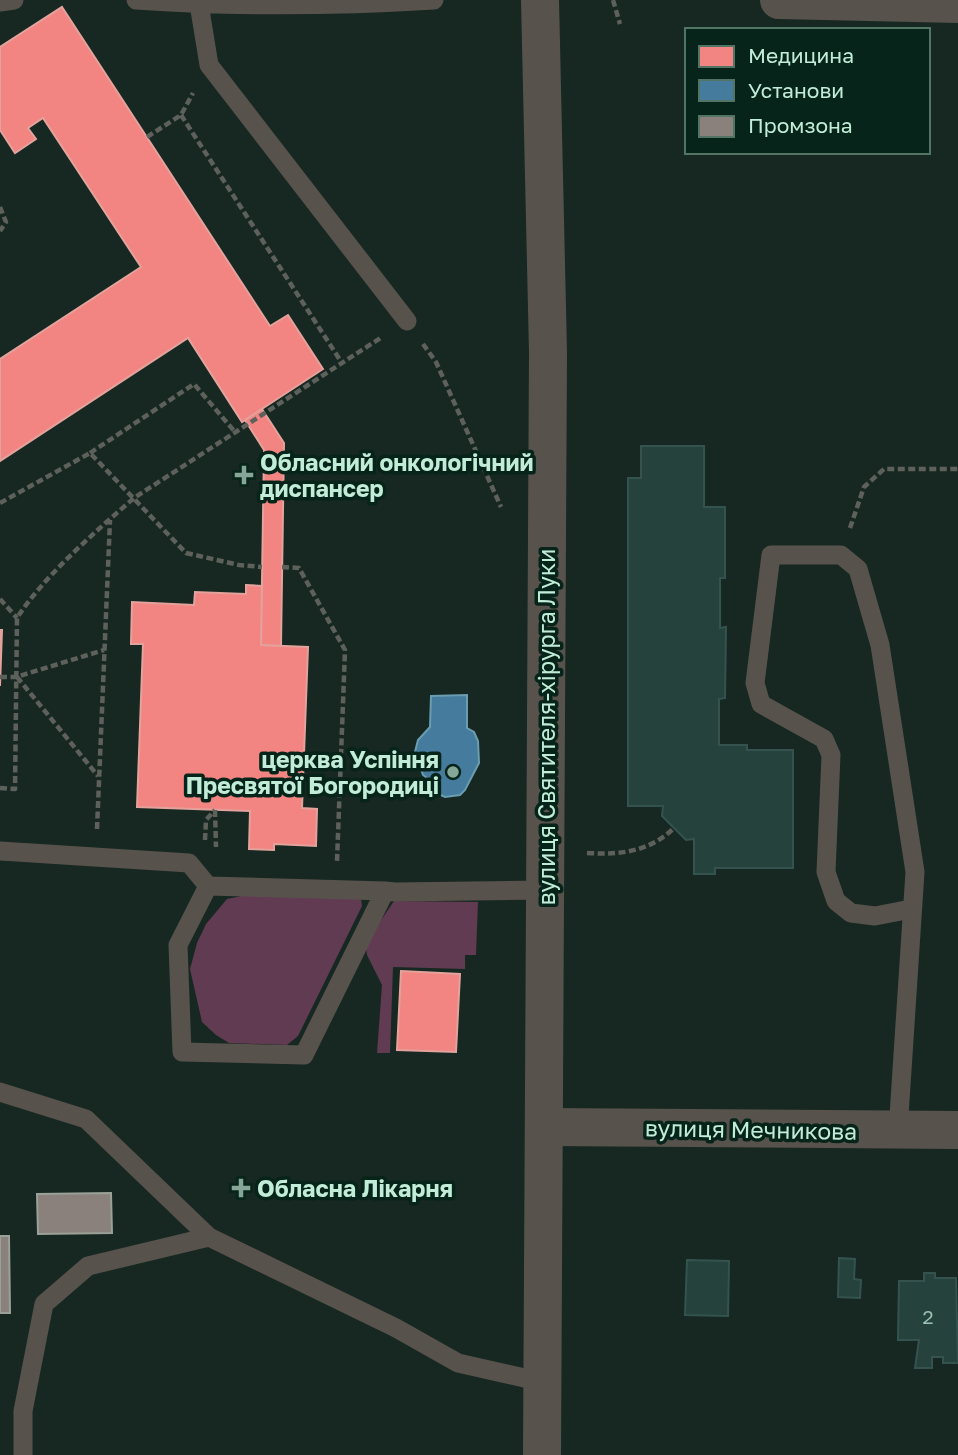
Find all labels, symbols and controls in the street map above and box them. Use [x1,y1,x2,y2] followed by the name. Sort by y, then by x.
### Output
[685,28,930,154] legend
[748,42,854,68] text: Медицина
[748,77,844,103] text: Установи
[748,112,853,138] text: Промзона
[260,448,534,502] place label: Обласний онкологічний диспансер
[234,465,254,485] marker: Обласний онкологічний диспансер
[532,549,560,905] street label: вулиця Святителя-хірурга Луки
[186,745,439,799] place label: церква Успіння Пресвятої Богородиці
[445,764,461,780] marker: церква Успіння Пресвятої Богородиці
[645,1113,857,1145] street label: вулиця Мечникова
[257,1174,453,1202] place label: Обласна Лікарня
[231,1178,251,1198] marker: Обласна Лікарня
[922,1305,934,1328] house number: 2

